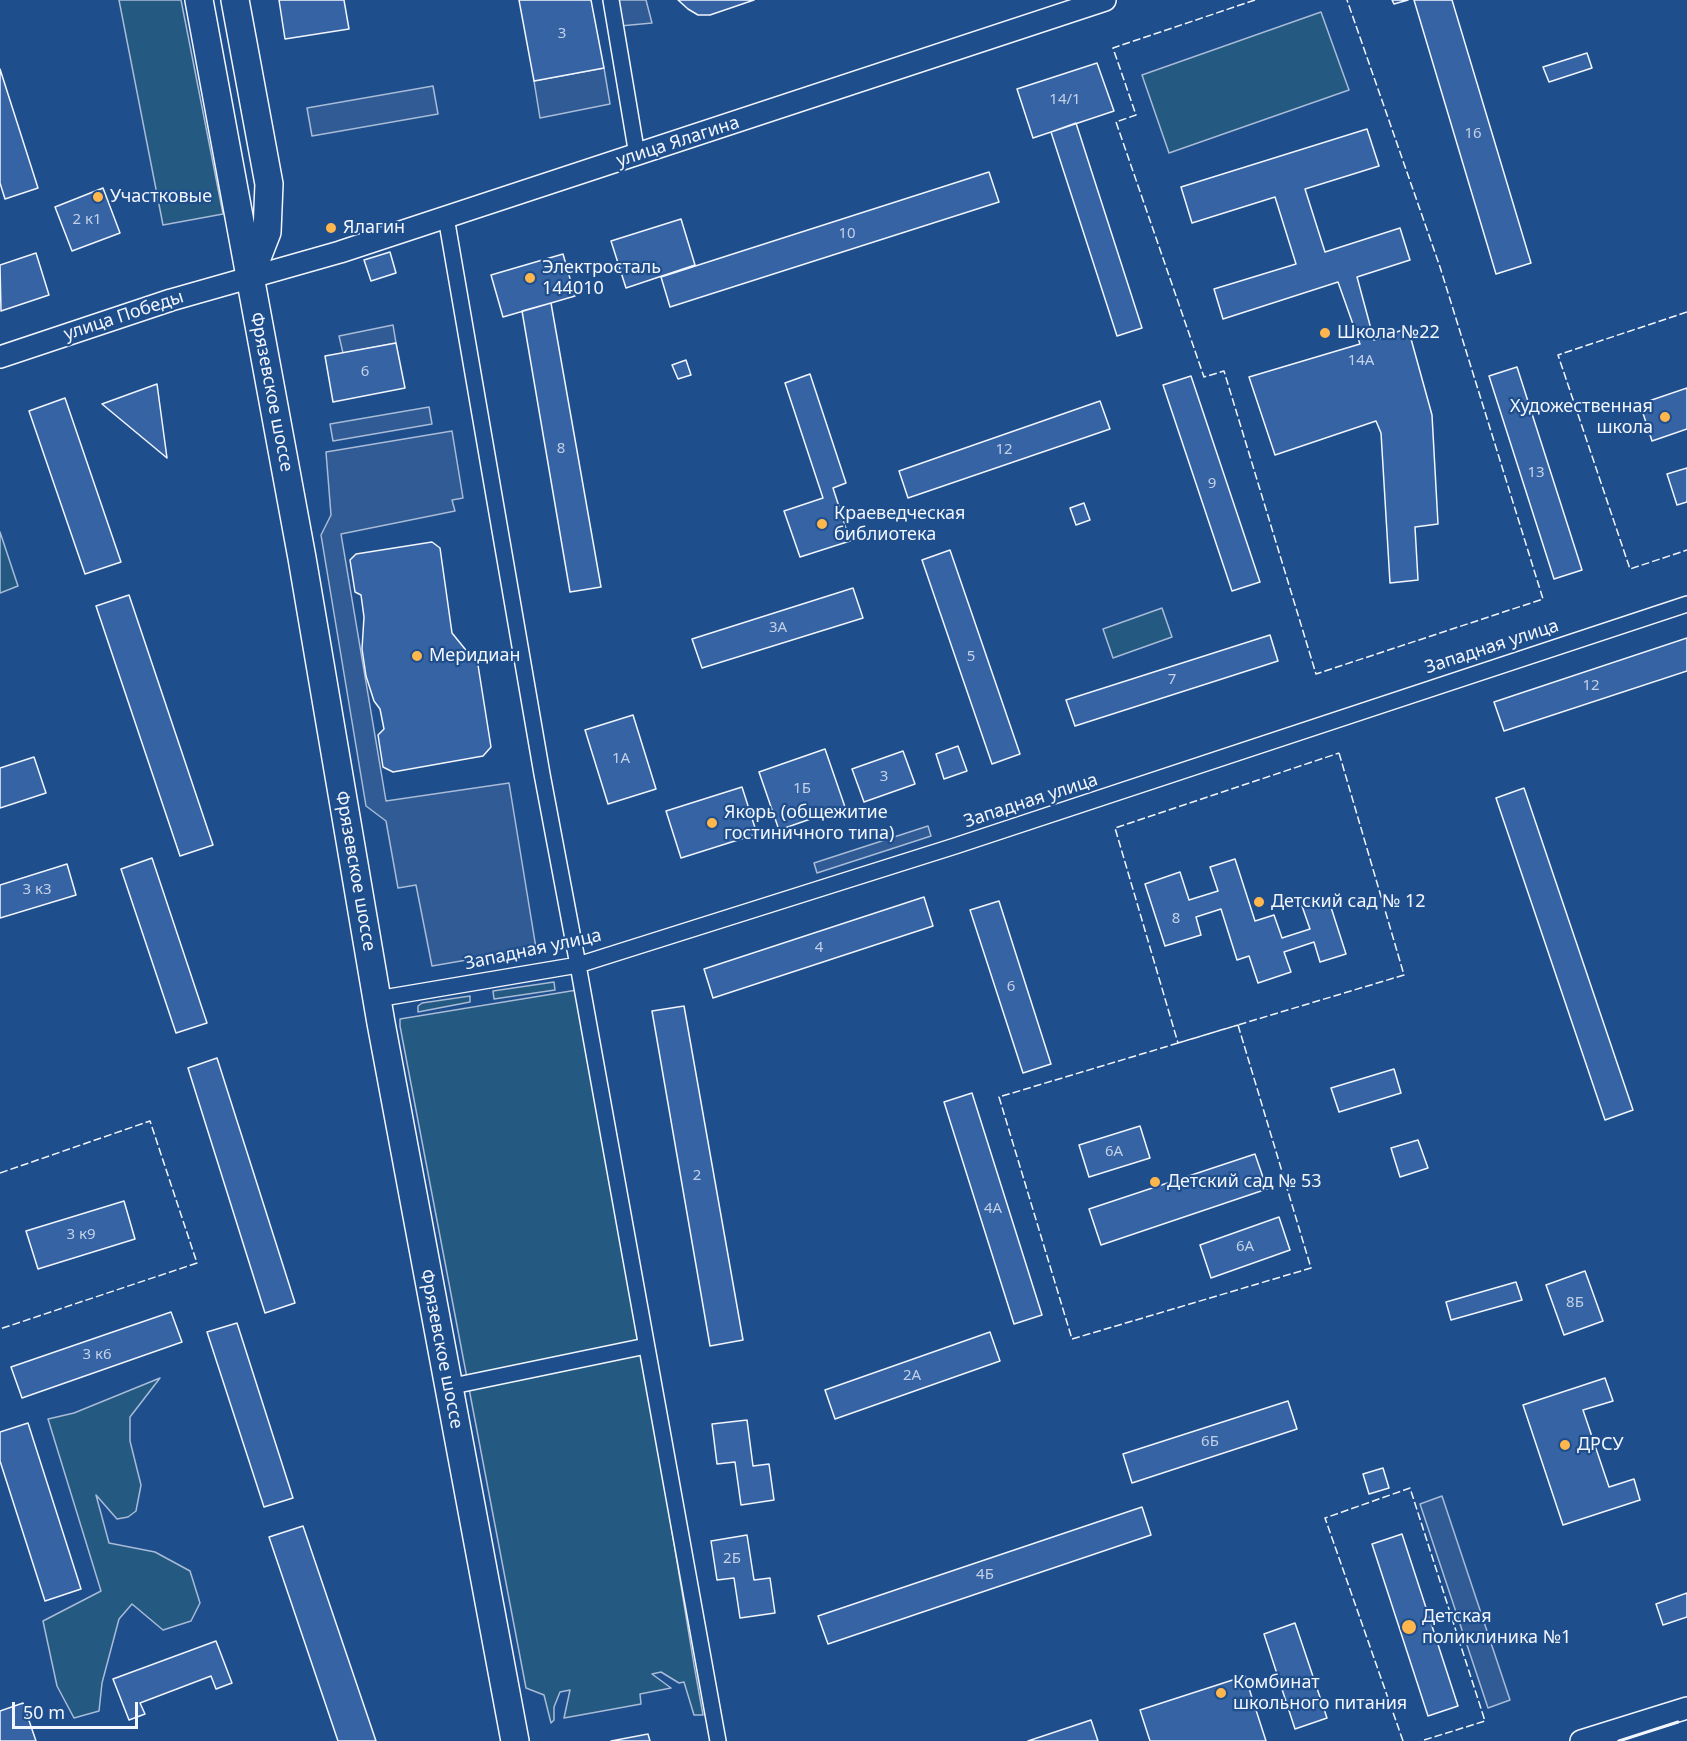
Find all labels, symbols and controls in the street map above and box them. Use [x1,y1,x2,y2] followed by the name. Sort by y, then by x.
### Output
[558,25,566,43] house number: 3
[1049,91,1081,109] house number: 14/1
[614,112,742,172] street label: улица Ялагина
[1464,125,1482,143] house number: 16
[110,186,212,208] place label: Участковые
[91,190,105,204] marker: Участковые
[72,211,102,229] house number: 2 к1
[343,217,405,239] place label: Ялагин
[324,221,338,235] marker: Ялагин
[838,225,856,243] house number: 10
[542,257,661,300] place label: Электросталь 144010
[523,271,537,285] marker: Электросталь 144010
[61,286,187,346] street label: улица Победы
[245,310,297,474] street label: Фрязевское шоссе
[1337,322,1440,344] place label: Школа №22
[1318,326,1332,340] marker: Школа №22
[1348,352,1374,370] house number: 14А
[361,363,369,381] house number: 6
[1510,396,1653,438] place label: Художественная школа
[1658,410,1672,424] marker: Художественная школа
[557,440,565,458] house number: 8
[995,441,1013,459] house number: 12
[1527,464,1545,482] house number: 13
[1208,475,1216,493] house number: 9
[834,503,965,546] place label: Краеведческая библиотека
[815,517,829,531] marker: Краеведческая библиотека
[1422,615,1562,679] street label: Западная улица
[769,619,787,637] house number: 3А
[429,645,521,667] place label: Меридиан
[967,648,975,666] house number: 5
[410,649,424,663] marker: Меридиан
[1168,671,1176,689] house number: 7
[1582,677,1600,695] house number: 12
[612,750,630,768] house number: 1А
[880,768,888,786] house number: 3
[961,769,1101,833] street label: Западная улица
[793,780,811,798] house number: 1Б
[330,789,380,953] street label: Фрязевское шоссе
[724,802,894,844] place label: Якорь (общежитие гостиничного типа)
[705,816,719,830] marker: Якорь (общежитие гостиничного типа)
[22,881,52,899] house number: 3 к3
[1271,891,1426,913] place label: Детский сад № 12
[1252,895,1266,909] marker: Детский сад № 12
[1172,910,1180,928] house number: 8
[463,925,603,975] street label: Западная улица
[815,939,823,957] house number: 4
[1007,978,1015,996] house number: 6
[1105,1143,1123,1161] house number: 6А
[693,1167,701,1185] house number: 2
[1167,1171,1322,1193] place label: Детский сад № 53
[1148,1175,1162,1189] marker: Детский сад № 53
[984,1200,1002,1218] house number: 4А
[66,1226,96,1244] house number: 3 к9
[1236,1238,1254,1256] house number: 6А
[415,1267,467,1431] street label: Фрязевское шоссе
[1566,1294,1584,1312] house number: 8Б
[82,1346,112,1364] house number: 3 к6
[903,1367,921,1385] house number: 2А
[1201,1433,1219,1451] house number: 6Б
[1577,1434,1624,1456] place label: ДРСУ
[1558,1438,1572,1452] marker: ДРСУ
[723,1550,741,1568] house number: 2Б
[976,1566,994,1584] house number: 4Б
[1422,1606,1571,1648] place label: Детская поликлиника №1
[1400,1618,1418,1636] marker: Детская поликлиника №1
[1233,1672,1407,1714] place label: Комбинат школьного питания
[1214,1686,1228,1700] marker: Комбинат школьного питания
[15,1690,141,1728] scale bar
[23,1700,65,1724] text: 50 m

